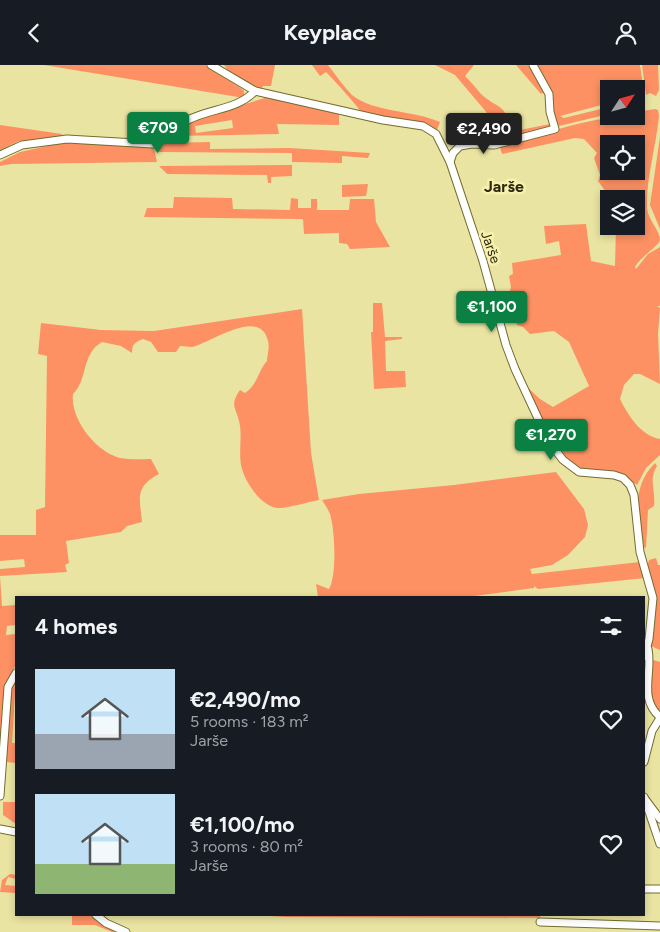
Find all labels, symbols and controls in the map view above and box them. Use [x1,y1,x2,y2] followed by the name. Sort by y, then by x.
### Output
[20,19,48,47] icon: back
[284,19,376,46] text: Keyplace
[612,19,640,47] icon: person
[600,80,645,125] north arrow
[600,80,645,235] map controls
[128,111,188,154] pin: €709
[443,113,525,155] pin: €2,490
[138,118,178,137] text: €709
[457,119,511,138] text: €2,490
[600,135,645,180] button: locate
[484,177,524,196] district label: Jarše
[600,190,645,235] button: layers
[477,229,504,266] street label: Jarše
[451,291,533,333] pin: €1,100
[467,297,517,316] text: €1,100
[510,419,592,461] pin: €1,270
[526,425,576,444] text: €1,270
[597,612,625,640] icon: filters
[35,614,117,639] text: 4 homes
[190,687,301,712] text: €2,490/mo
[75,689,135,749] icon: home
[597,705,625,733] icon: heart
[190,712,309,731] text: 5 rooms · 183 m²
[190,731,228,750] text: Jarše
[190,812,295,837] text: €1,100/mo
[75,814,135,874] icon: home
[597,830,625,858] icon: heart
[190,837,303,856] text: 3 rooms · 80 m²
[190,856,228,875] text: Jarše

